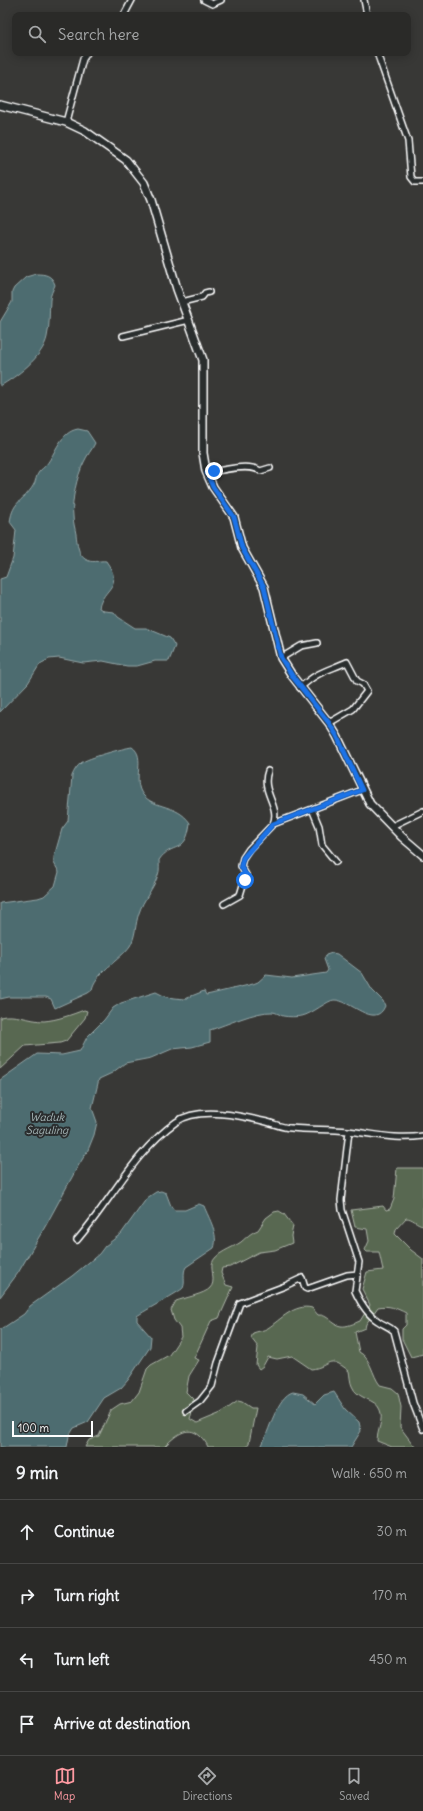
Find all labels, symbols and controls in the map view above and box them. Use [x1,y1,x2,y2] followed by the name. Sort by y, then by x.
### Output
[12,12,411,56] search box
[26,23,48,45] icon: search
[58,25,139,44] text: Search here
[205,462,223,480] route end
[236,871,254,889] route start
[26,1110,69,1137] water label: Waduk Saguling
[12,1419,93,1438] scale bar
[18,1421,49,1435] text: 100 m
[16,1462,58,1484] text: 9 min
[332,1465,407,1482] text: Walk · 650 m
[16,1521,38,1543] icon: ahead
[54,1522,115,1541] text: Continue
[377,1523,407,1540] text: 30 m
[16,1585,38,1607] icon: right
[54,1586,119,1605] text: Turn right
[372,1587,407,1604] text: 170 m
[16,1649,38,1671] icon: left
[54,1650,109,1669] text: Turn left
[369,1651,407,1668] text: 450 m
[16,1713,38,1735] icon: arrive
[54,1714,190,1733] text: Arrive at destination
[54,1765,76,1803] tab: Map
[183,1765,232,1803] tab: Directions
[339,1765,369,1803] tab: Saved

